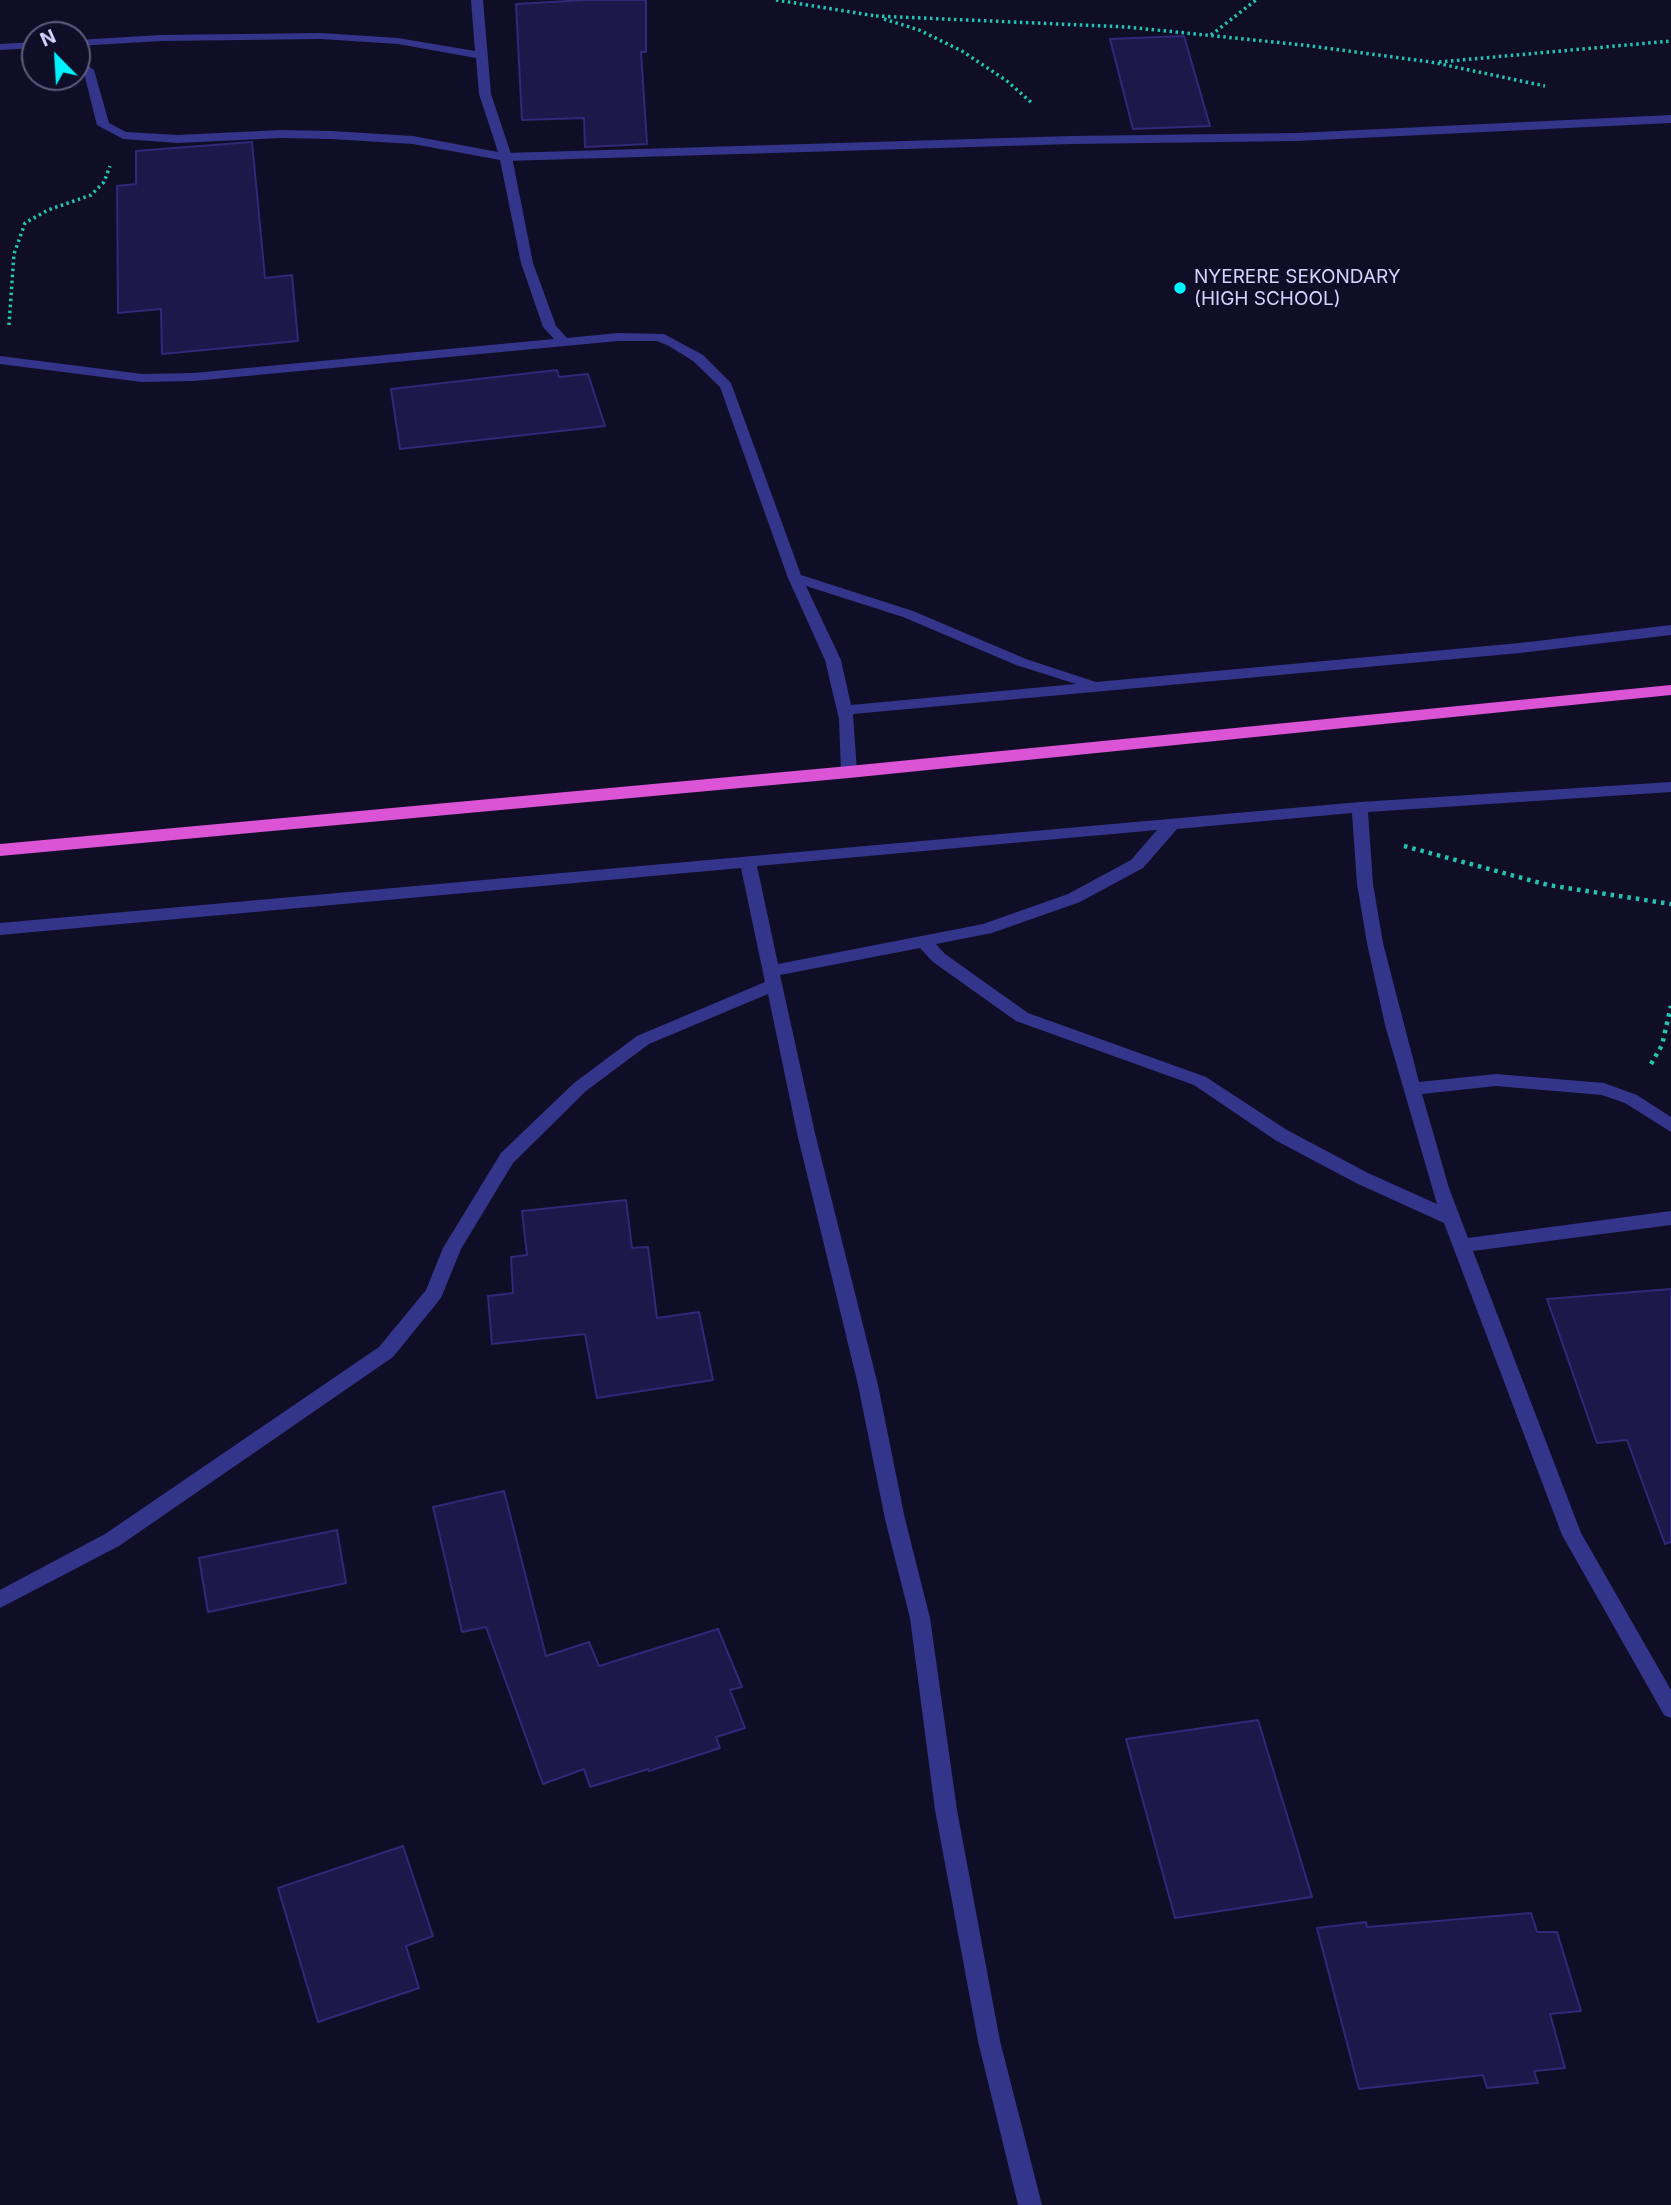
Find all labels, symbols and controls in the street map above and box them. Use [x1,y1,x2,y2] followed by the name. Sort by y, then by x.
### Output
[21,21,91,91] north arrow
[37,25,59,52] text: N
[1194,266,1401,310] place label: NYERERE SEKONDARY (HIGH SCHOOL)
[1172,280,1188,296] marker: NYERERE SEKONDARY (HIGH SCHOOL)

